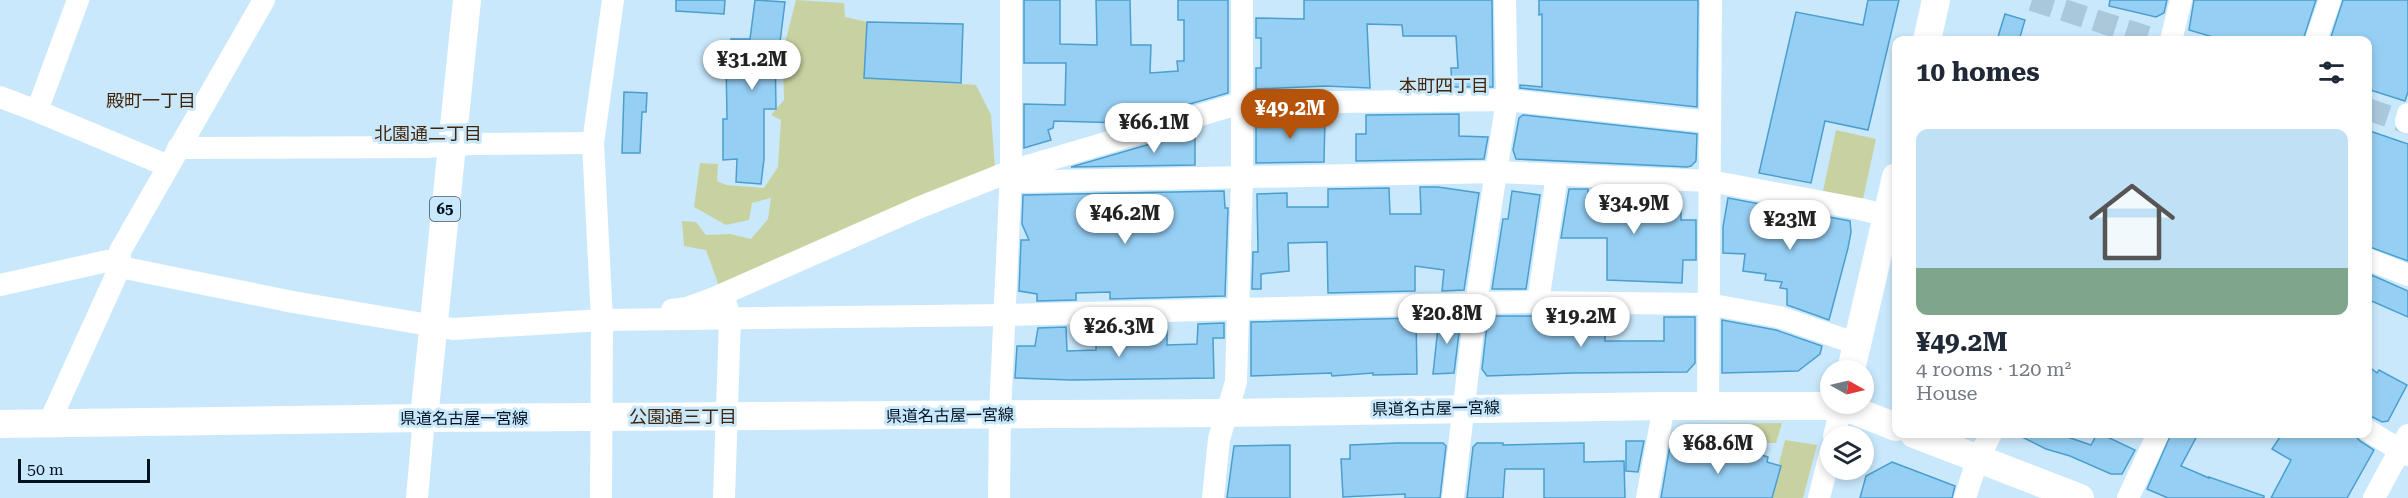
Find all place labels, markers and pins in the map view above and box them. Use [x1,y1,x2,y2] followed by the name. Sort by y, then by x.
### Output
[703,40,801,91] pin: ¥31.2M
[1241,89,1339,140] pin: ¥49.2M
[1105,103,1203,154] pin: ¥66.1M
[1585,184,1683,235] pin: ¥34.9M
[1076,194,1174,245] pin: ¥46.2M
[1754,200,1826,251] pin: ¥23M
[1398,294,1496,345] pin: ¥20.8M
[1532,297,1630,348] pin: ¥19.2M
[1070,307,1168,358] pin: ¥26.3M
[1669,424,1767,475] pin: ¥68.6M

